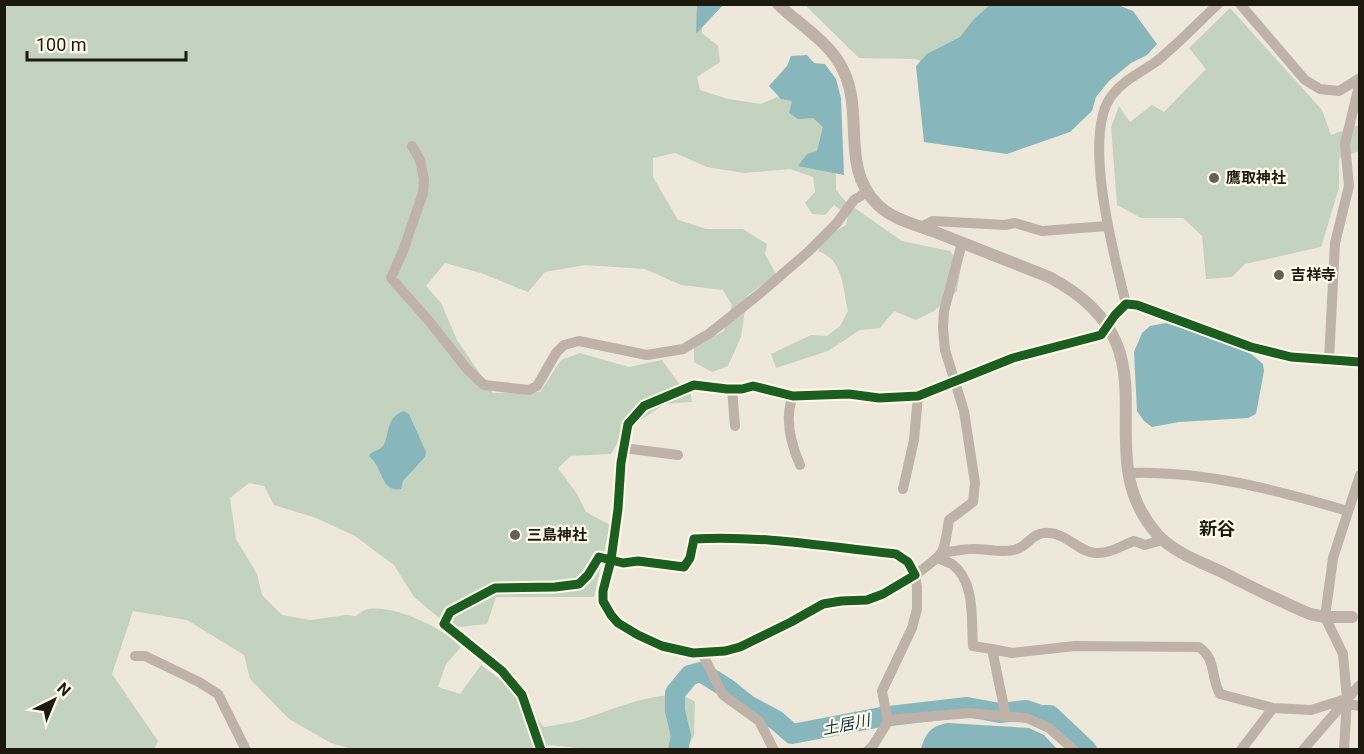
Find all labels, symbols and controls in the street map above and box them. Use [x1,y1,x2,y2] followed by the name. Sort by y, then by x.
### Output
[27,24,186,62] scale bar
[36,34,87,55] text: 100 m
[1226,169,1286,187] place label: 鷹取神社
[1207,171,1221,185] marker: 鷹取神社
[1291,266,1336,284] place label: 吉祥寺
[1272,268,1286,282] marker: 吉祥寺
[1199,518,1235,539] district label: 新谷
[527,526,587,544] place label: 三島神社
[508,528,522,542] marker: 三島神社
[24,670,84,730] north arrow
[53,679,74,700] text: N
[821,710,873,738] water label: 土居川

